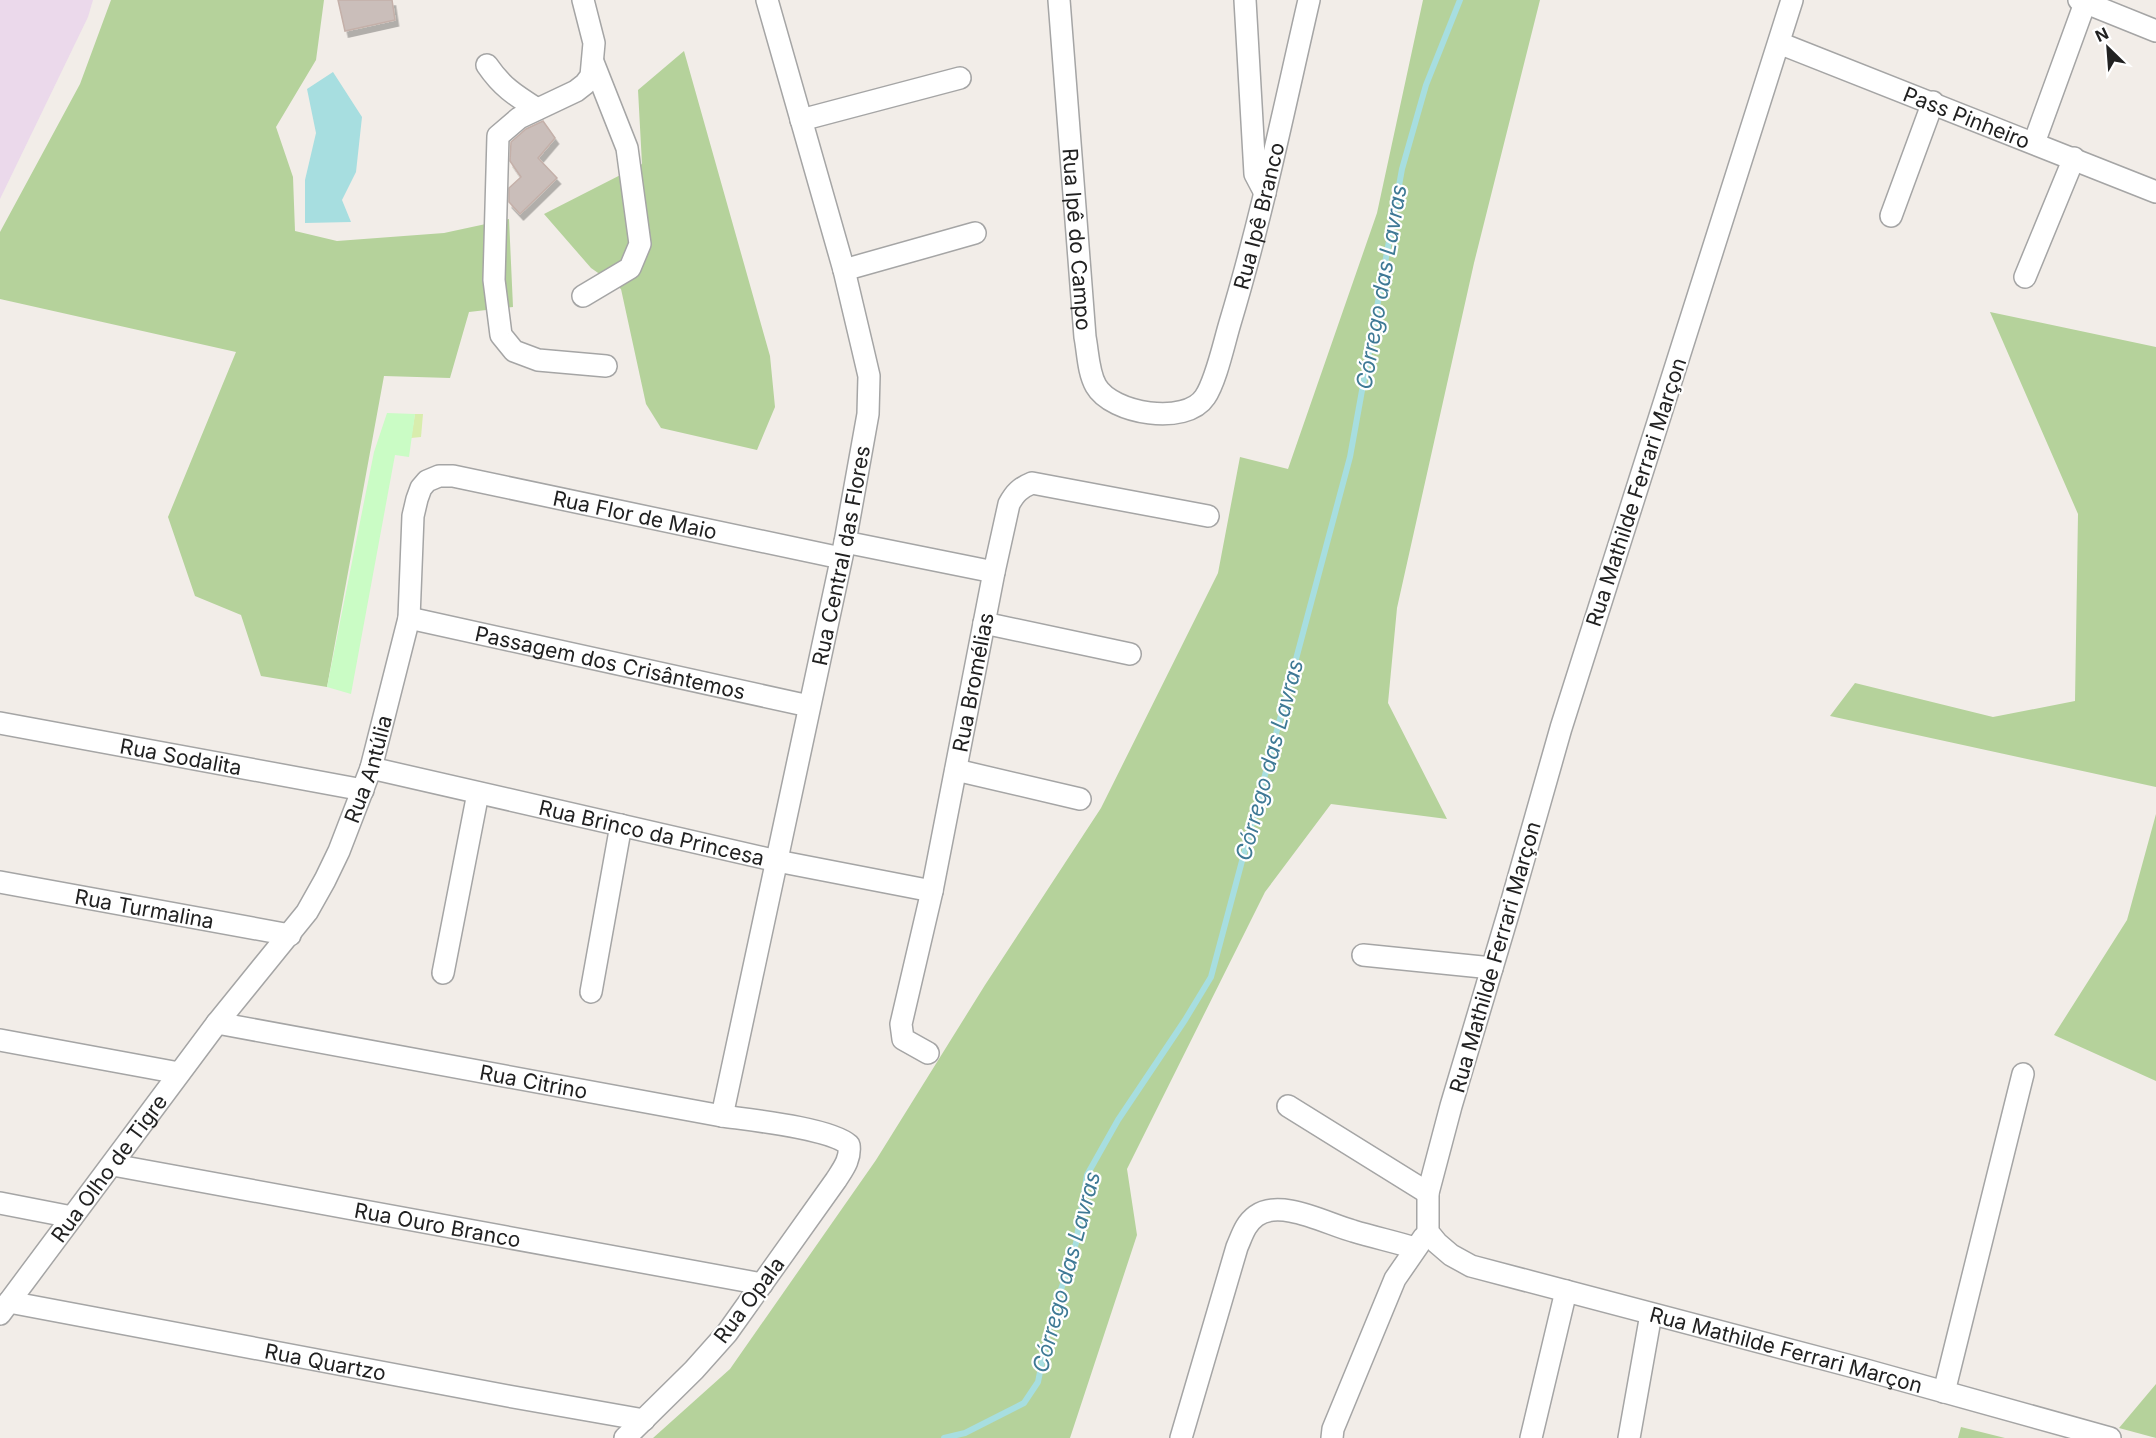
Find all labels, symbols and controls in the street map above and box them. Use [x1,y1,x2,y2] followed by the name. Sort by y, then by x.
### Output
[2078,18,2138,78] north arrow
[2092,23,2111,46] text: N
[1900,81,2034,154] street label: Pass Pinheiro
[1228,140,1289,292] street label: Rua Ipê Branco
[1058,147,1097,331] street label: Rua Ipê do Campo
[1350,183,1412,391] water label: Córrego das Lavras
[1581,354,1691,630] street label: Rua Mathilde Ferrari Marçon
[806,443,875,668] street label: Rua Central das Flores
[551,485,719,544] street label: Rua Flor de Maio
[947,611,998,754] street label: Rua Bromélias
[473,620,748,704] street label: Passagem dos Crisântemos
[1230,657,1308,863] water label: Córrego das Lavras
[339,712,396,826] street label: Rua Antúlia
[118,733,244,780] street label: Rua Sodalita
[537,794,767,870] street label: Rua Brinco da Princesa
[1444,818,1546,1096] street label: Rua Mathilde Ferrari Marçon
[73,883,216,933] street label: Rua Turmalina
[478,1059,590,1104] street label: Rua Citrino
[46,1089,172,1247] street label: Rua Olho de Tigre
[1027,1169,1105,1375] water label: Córrego das Lavras
[352,1197,523,1252] street label: Rua Ouro Branco
[708,1252,790,1348] street label: Rua Opala
[1647,1301,1925,1398] street label: Rua Mathilde Ferrari Marçon
[263,1338,388,1385] street label: Rua Quartzo

